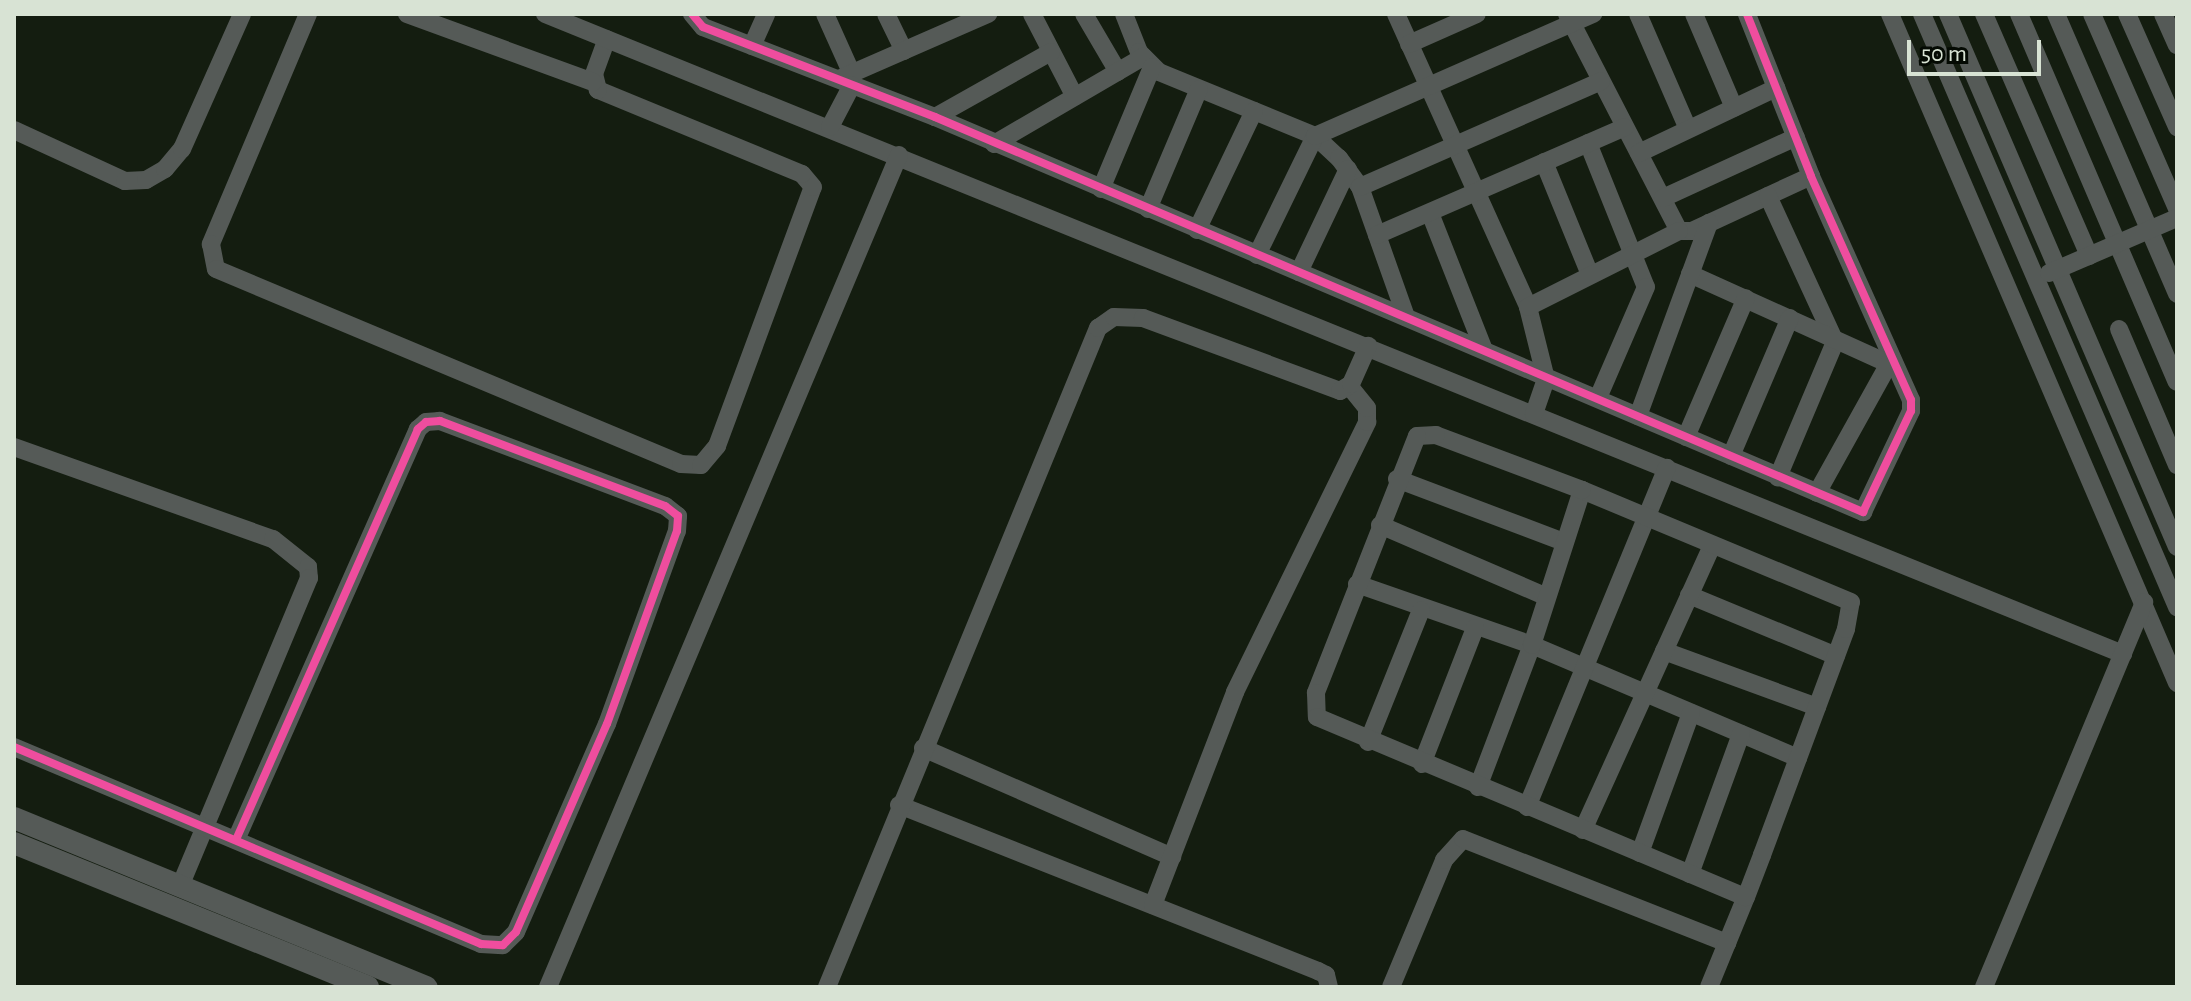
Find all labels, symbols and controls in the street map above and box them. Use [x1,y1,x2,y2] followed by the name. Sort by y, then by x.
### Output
[1911,24,2045,74] scale bar
[1921,42,1967,66] text: 50 m

